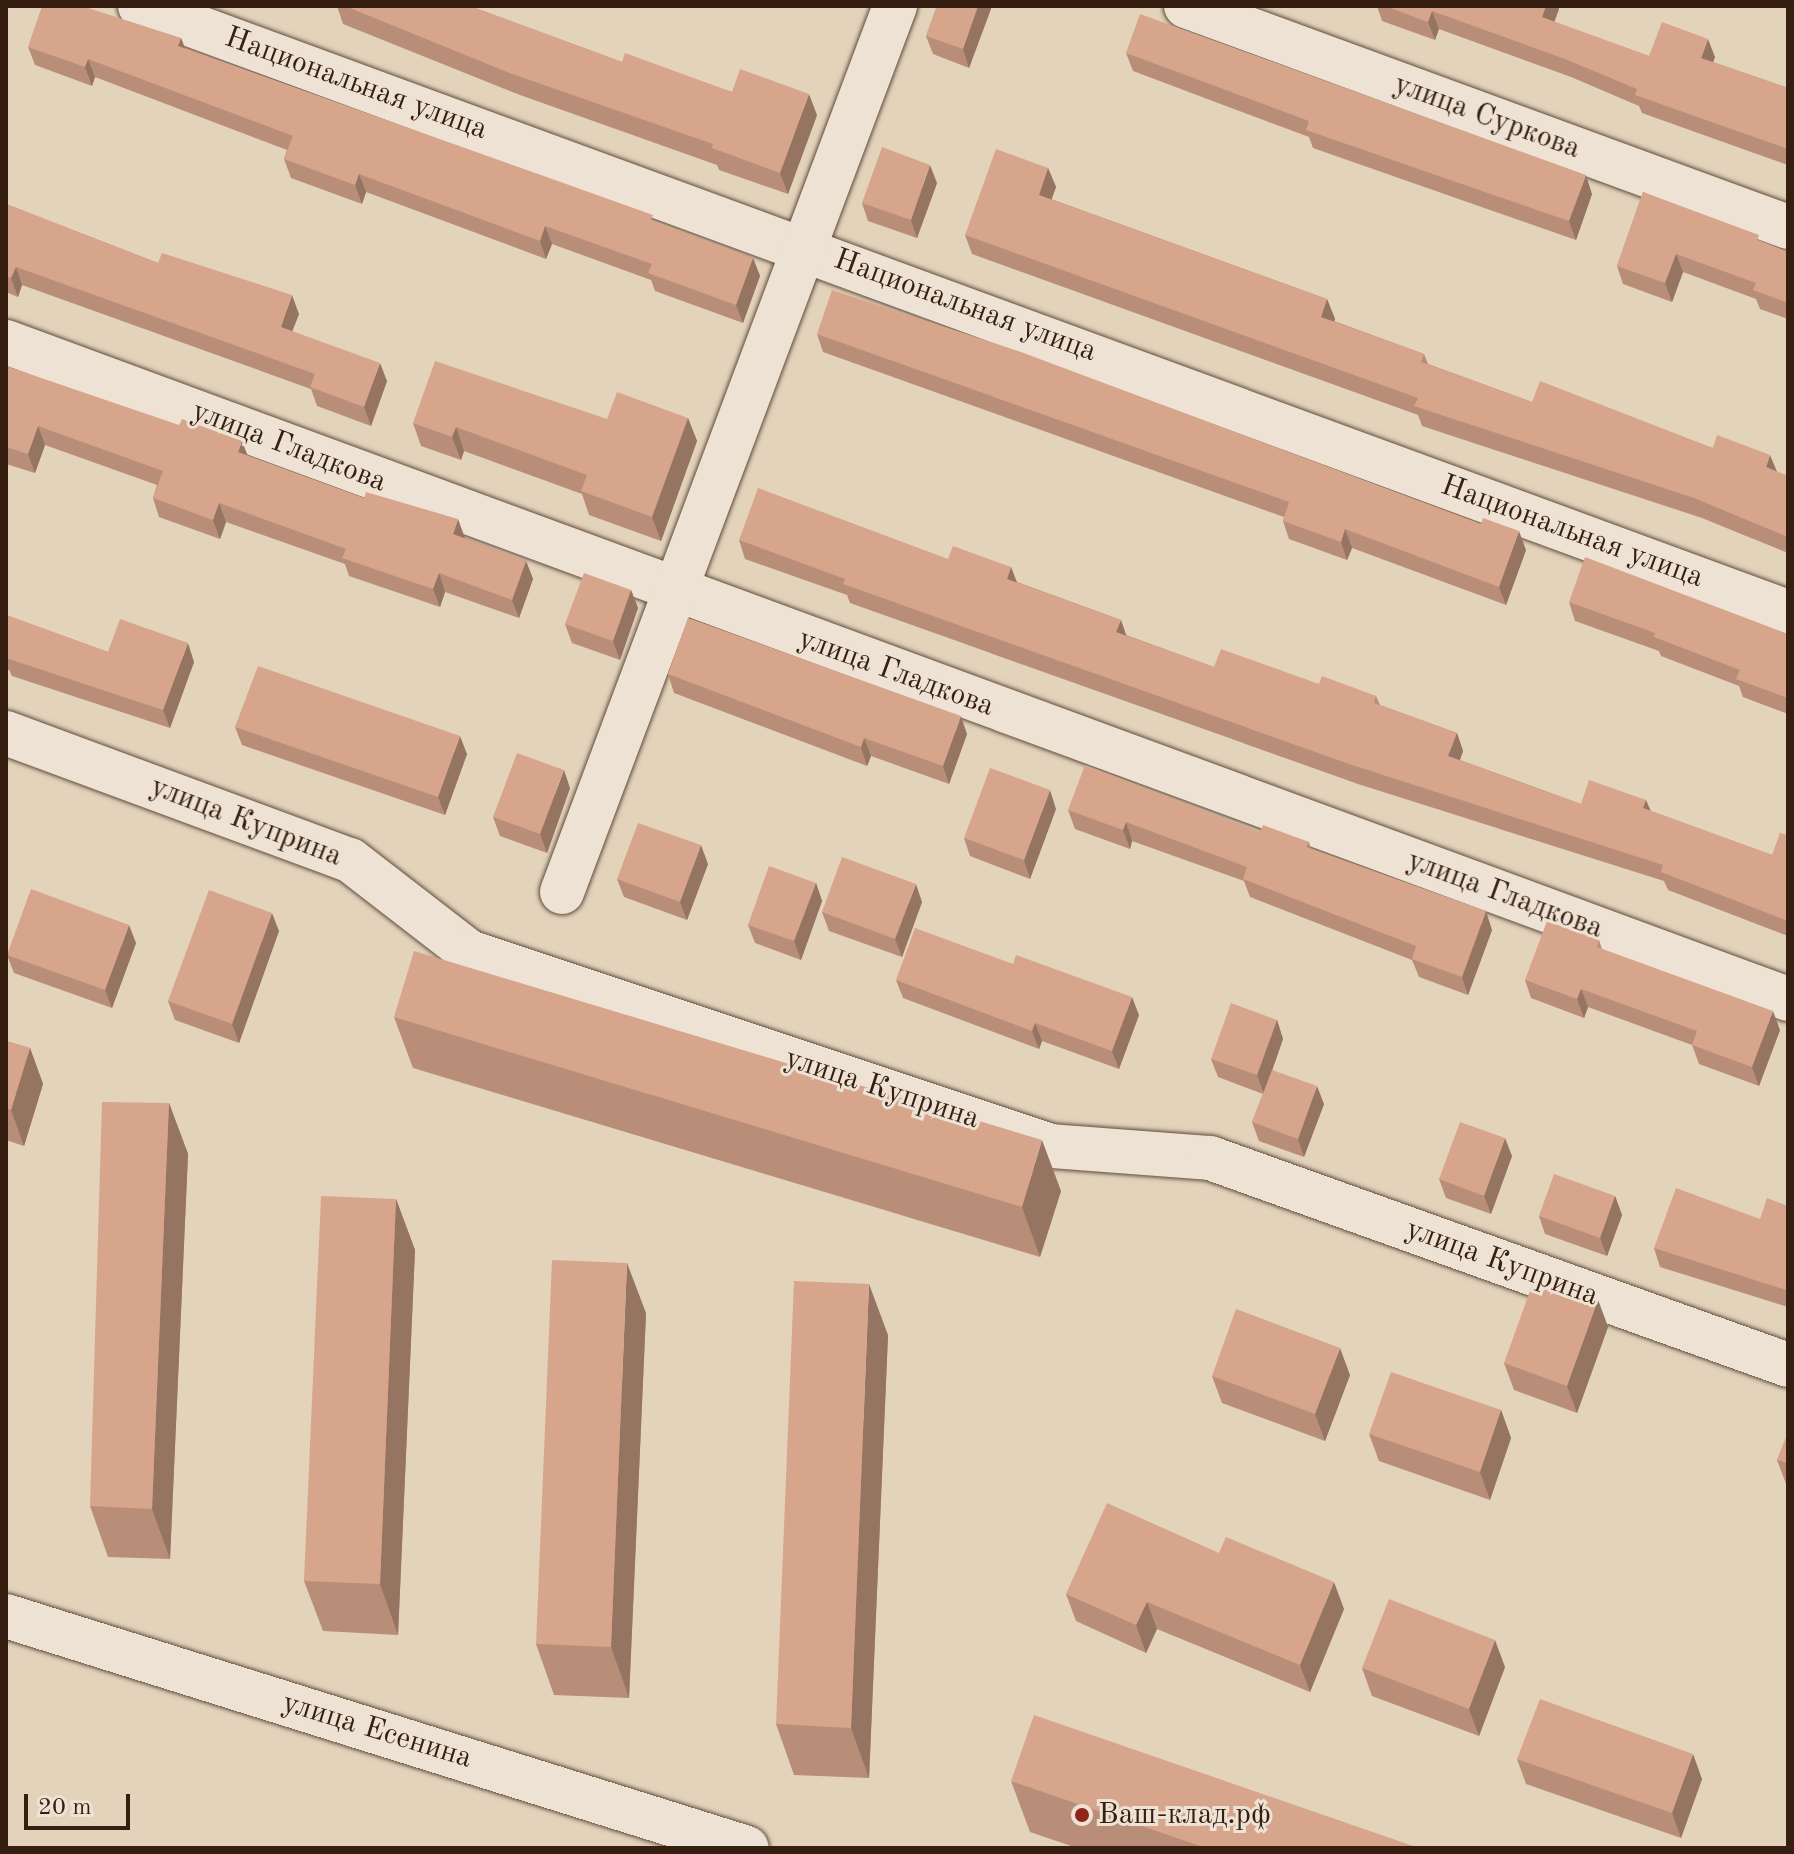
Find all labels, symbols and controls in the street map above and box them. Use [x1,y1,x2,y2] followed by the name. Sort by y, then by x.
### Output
[220,20,492,148] street label: Национальная улица
[1389,67,1585,167] street label: улица Суркова
[829,242,1101,370] street label: Национальная улица
[187,393,391,501] street label: улица Гладкова
[1436,468,1708,596] street label: Национальная улица
[793,621,999,725] street label: улица Гладкова
[145,769,347,875] street label: улица Куприна
[1402,843,1608,947] street label: улица Гладкова
[780,1041,984,1137] street label: улица Куприна
[1401,1211,1603,1315] street label: улица Куприна
[278,1685,476,1777] street label: улица Есенина
[28,1778,134,1828] scale bar
[38,1796,92,1820] text: 20 m
[1098,1797,1271,1833] place label: Ваш-клад.рф
[1073,1806,1091,1824] marker: Ваш-клад.рф

